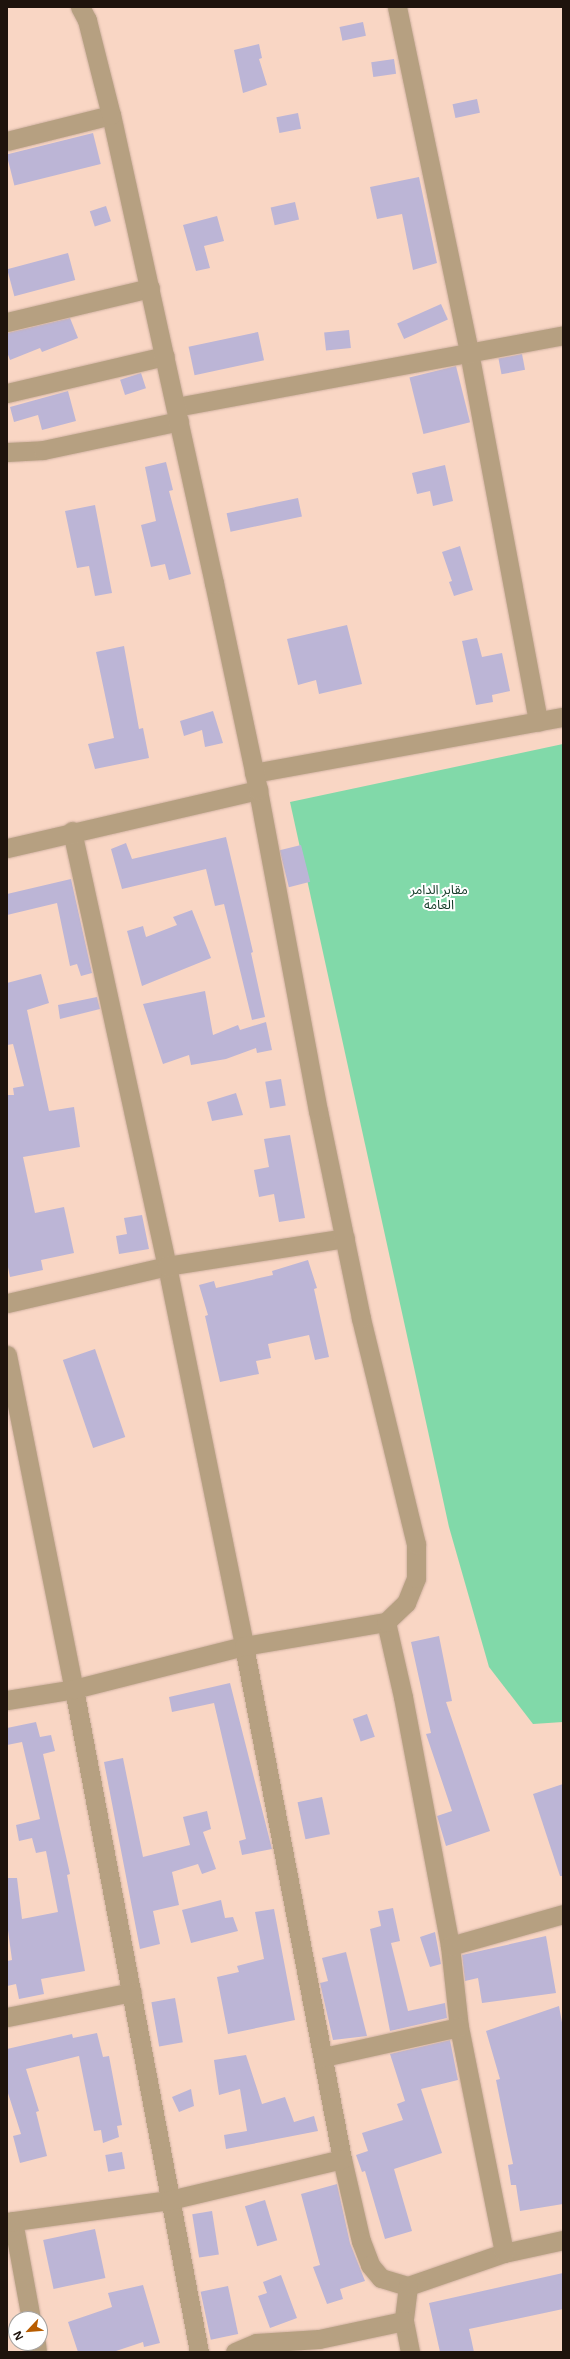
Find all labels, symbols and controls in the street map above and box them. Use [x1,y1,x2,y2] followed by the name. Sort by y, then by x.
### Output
[410,882,468,913] park label: مقابر الدامر العامة
[8,2311,48,2351] north arrow
[9,2329,26,2343] text: N

